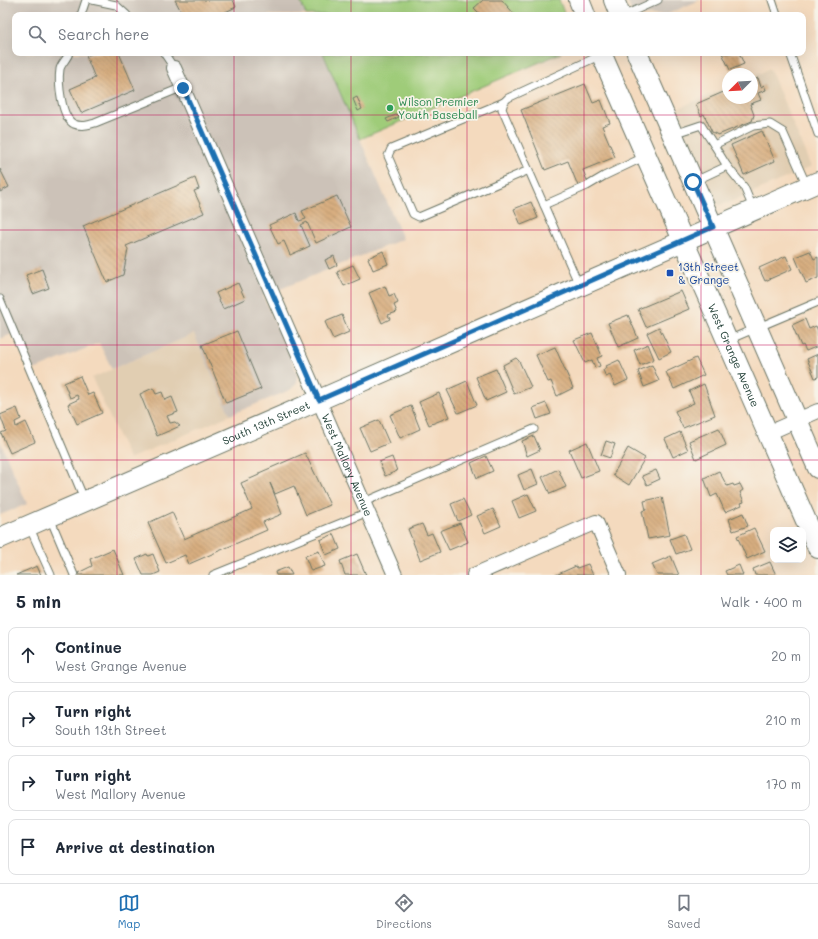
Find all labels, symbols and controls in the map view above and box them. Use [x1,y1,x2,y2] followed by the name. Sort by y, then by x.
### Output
[12,12,806,56] search box
[26,23,48,45] icon: search
[58,24,149,44] text: Search here
[722,68,758,104] north arrow
[174,79,192,97] route end
[398,94,479,122] place label: Wilson Premier Youth Baseball
[385,103,395,113] marker: Wilson Premier Youth Baseball
[684,173,702,191] route start
[678,259,739,287] place label: 13th Street & Grange
[665,268,675,278] marker: 13th Street & Grange
[705,301,763,409] street label: West Grange Avenue
[220,397,312,448] street label: South 13th Street
[318,411,377,519] street label: West Mallory Avenue
[770,527,806,563] map controls
[770,527,806,563] button: layers
[16,590,61,612] text: 5 min
[720,593,802,610] text: Walk · 400 m
[55,637,122,657] text: Continue
[17,644,39,666] icon: ahead
[771,647,801,664] text: 20 m
[55,657,187,674] text: West Grange Avenue
[55,701,132,721] text: Turn right
[17,708,39,730] icon: right
[765,711,801,728] text: 210 m
[55,721,166,738] text: South 13th Street
[55,765,132,785] text: Turn right
[17,772,39,794] icon: right
[765,775,801,792] text: 170 m
[55,785,186,802] text: West Mallory Avenue
[17,836,39,858] icon: arrive
[55,837,215,857] text: Arrive at destination
[118,892,140,931] tab: Map
[376,892,432,931] tab: Directions
[667,892,700,931] tab: Saved

